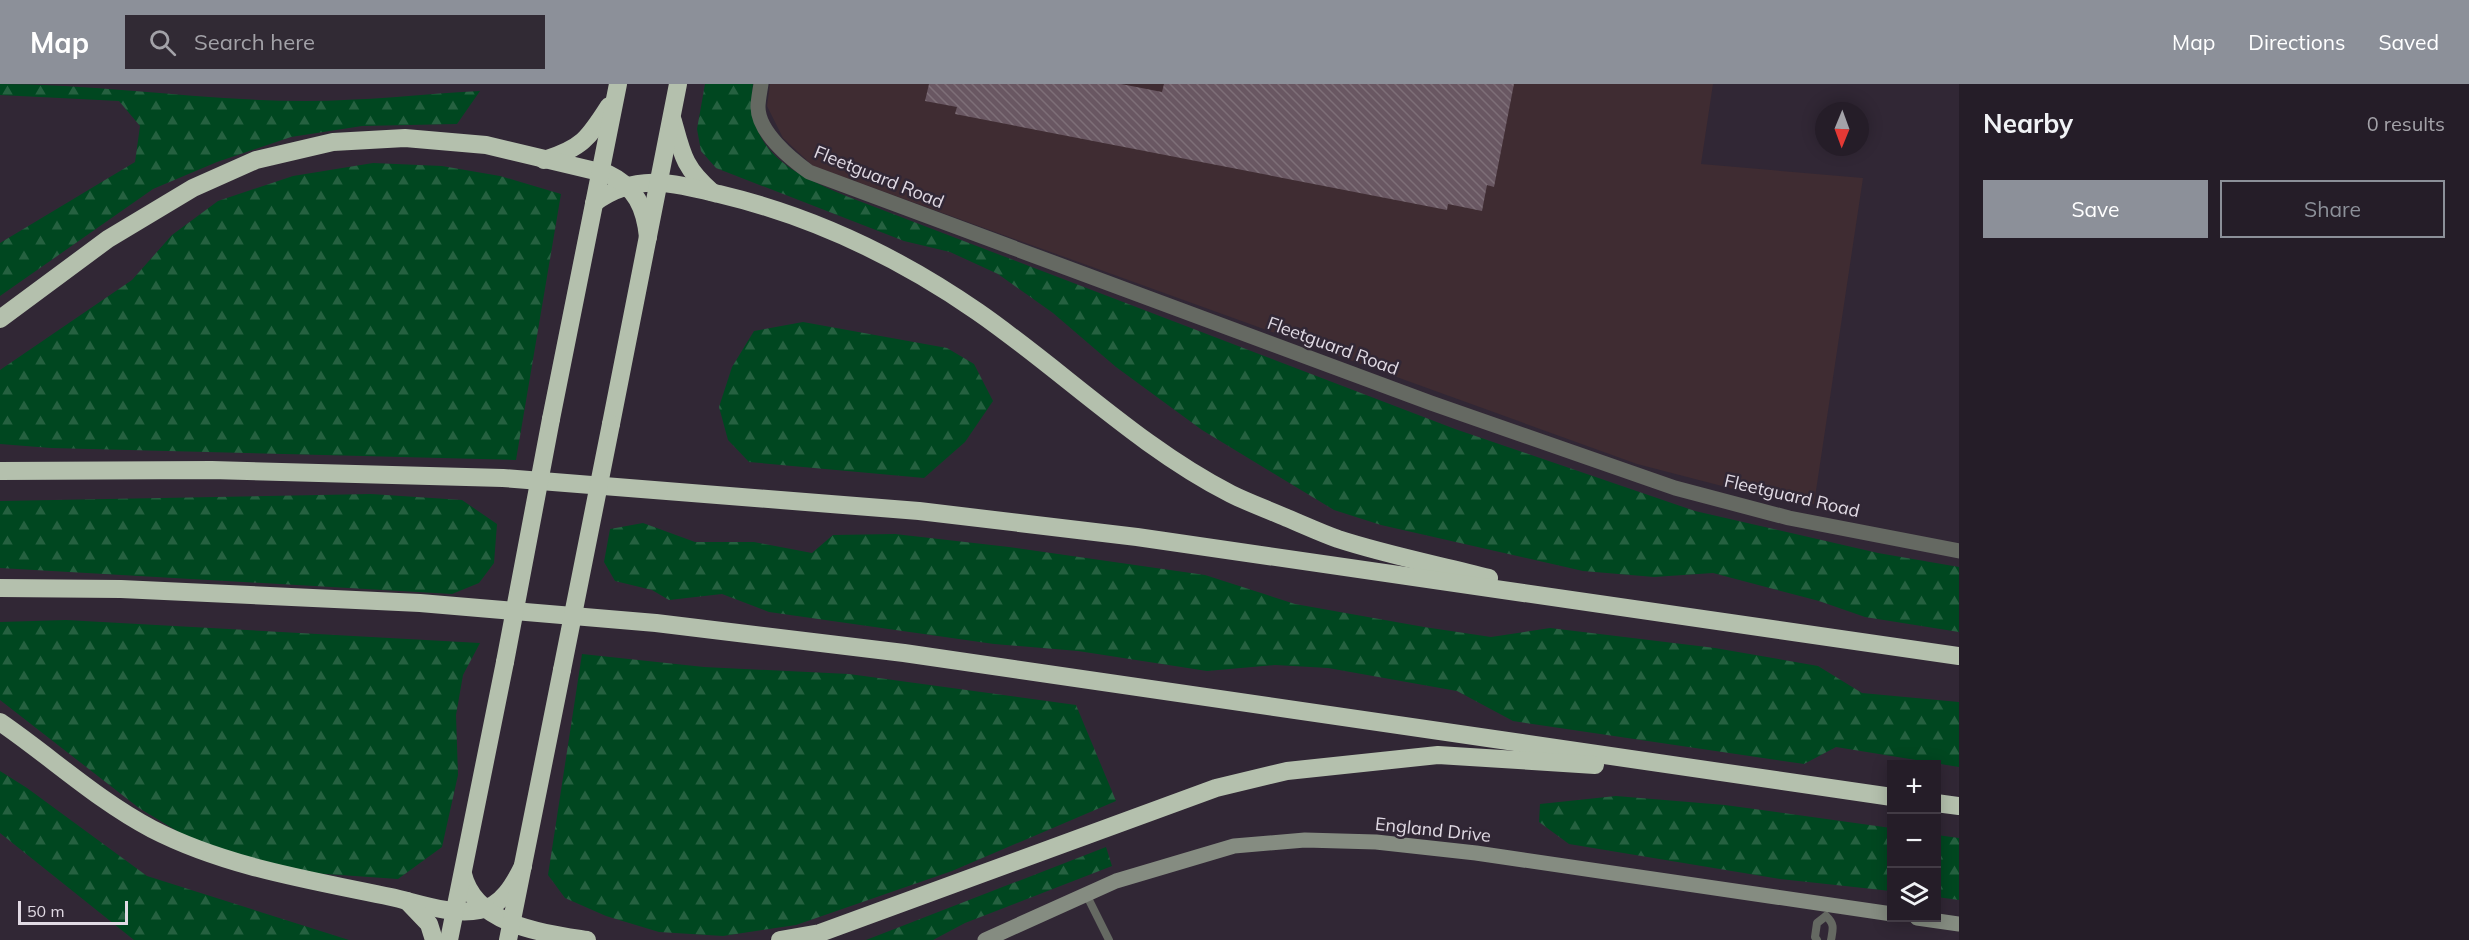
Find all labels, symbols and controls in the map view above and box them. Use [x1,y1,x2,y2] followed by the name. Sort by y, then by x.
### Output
[125,15,545,69] search box
[30,25,89,60] text: Map
[146,26,179,59] icon: search
[194,28,315,56] text: Search here
[2172,29,2215,55] text: Map
[2248,29,2345,55] text: Directions
[2378,29,2439,55] text: Saved
[1815,102,1869,156] north arrow
[1983,107,2073,140] text: Nearby
[2367,111,2445,136] text: 0 results
[811,140,948,213] street label: Fleetguard Road
[1983,180,2208,238] button: Save
[2220,180,2445,238] button: Share
[1264,311,1402,380] street label: Fleetguard Road
[1722,469,1862,522] street label: Fleetguard Road
[1887,760,1941,922] map controls
[1887,760,1941,814] button: +
[1374,812,1492,847] street label: England Drive
[1887,814,1941,868] button: −
[1887,868,1941,922] button: layers
[18,898,128,926] scale bar
[27,901,64,921] text: 50 m

